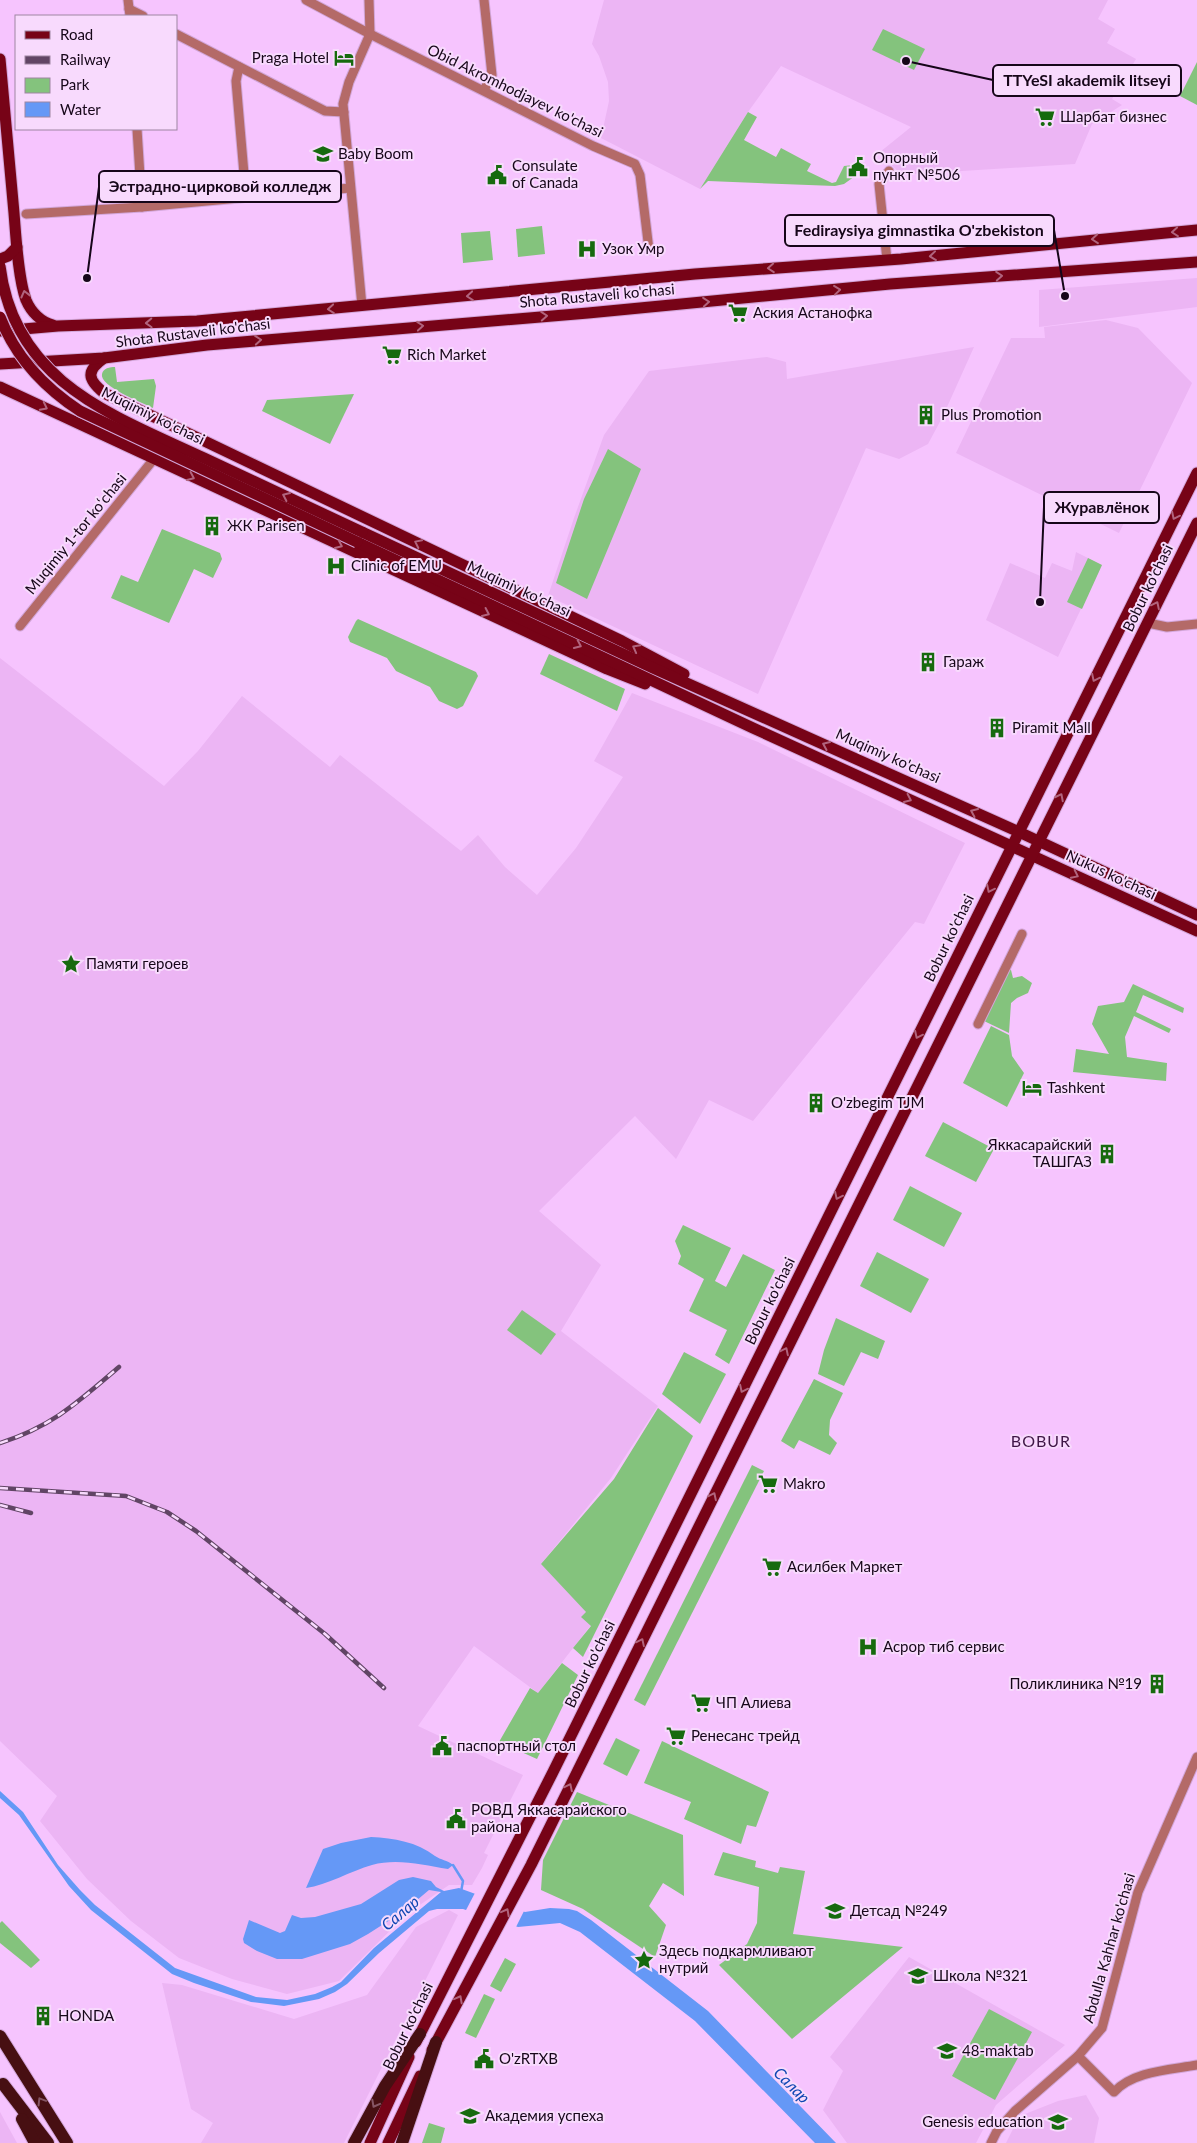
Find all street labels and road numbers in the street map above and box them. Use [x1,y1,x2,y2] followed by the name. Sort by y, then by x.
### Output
[425,40,606,141] street label: Obid Akromhodjayev ko'chasi
[519,279,675,311] street label: Shota Rustaveli ko'chasi
[115,314,271,350] street label: Shota Rustaveli ko'chasi
[99,382,208,448] street label: Muqimiy ko'chasi
[21,469,130,597] street label: Muqimiy 1-tor koʻchasi
[1118,541,1176,634] street label: Bobur ko'chasi
[465,556,574,620] street label: Muqimiy ko'chasi
[833,724,943,786] street label: Muqimiy ko'chasi
[1064,845,1159,903] street label: Nukus ko'chasi
[919,891,977,984] street label: Bobur ko'chasi
[740,1254,798,1347] street label: Bobur ko'chasi
[560,1617,618,1710] street label: Bobur ko'chasi
[1078,1871,1138,2025] street label: Abdulla Kahhar ko'chasi
[378,1979,436,2072] street label: Bobur ko'chasi

